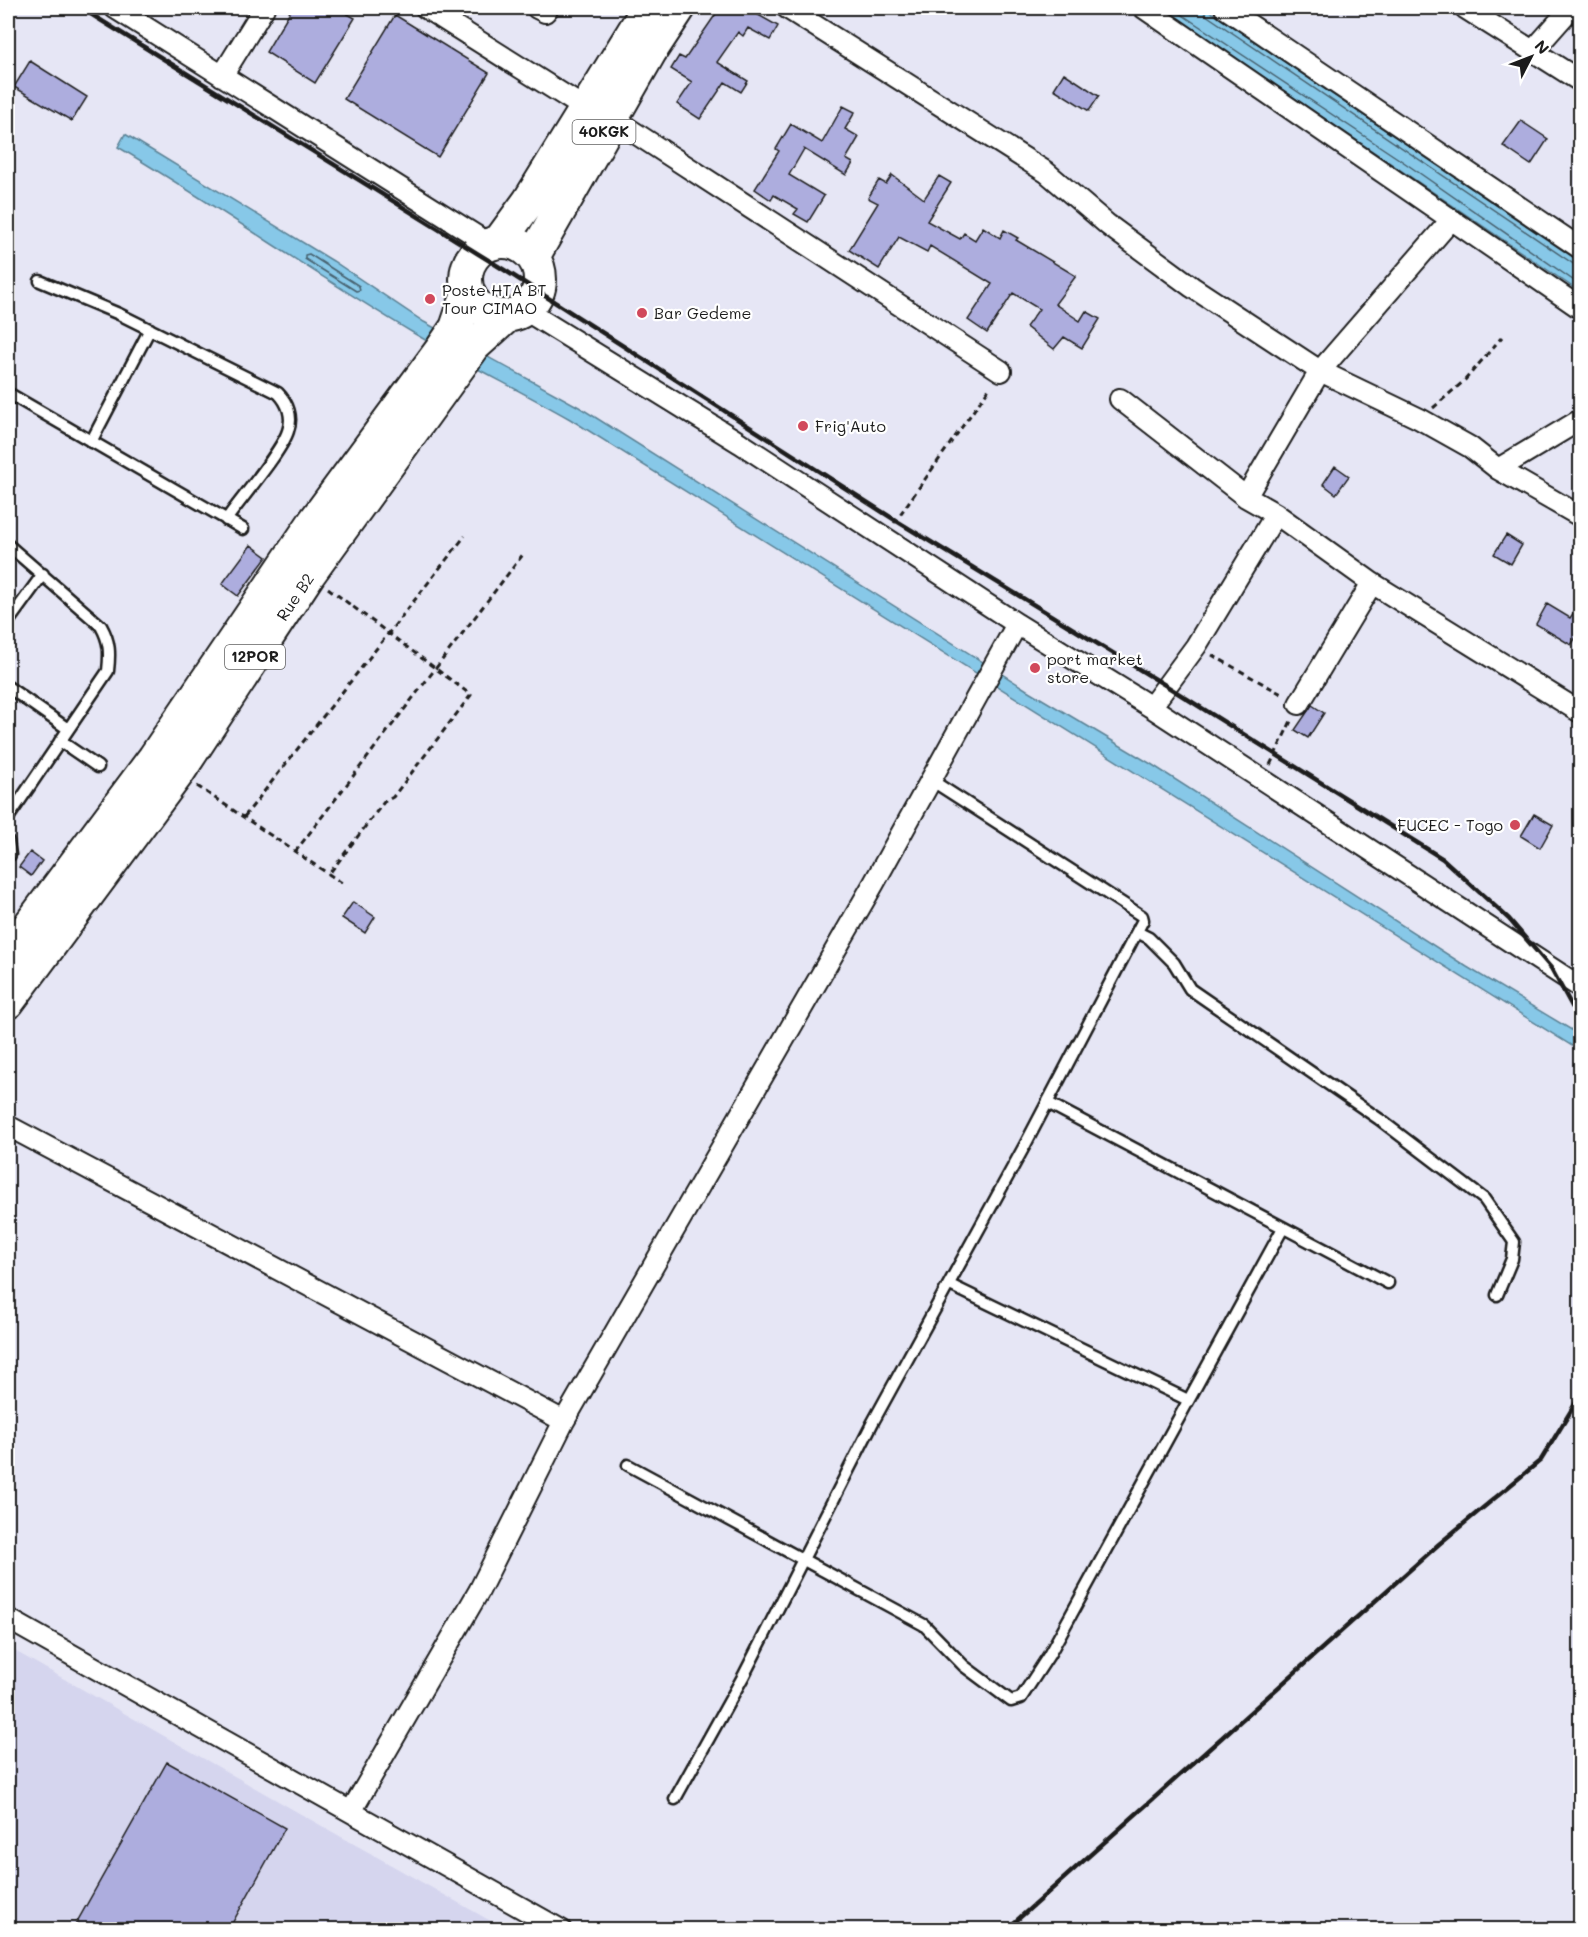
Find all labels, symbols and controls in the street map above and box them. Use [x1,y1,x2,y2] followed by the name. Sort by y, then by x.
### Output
[1501,27,1561,87] north arrow
[1531,35,1554,58] text: N
[572,120,636,144] road number: 40KGK
[442,279,547,318] place label: Poste HTA BT Tour CIMAO
[423,292,437,306] marker: Poste HTA BT Tour CIMAO
[654,302,752,323] place label: Bar Gedeme
[635,306,649,320] marker: Bar Gedeme
[815,415,886,436] place label: Frig'Auto
[796,419,810,433] marker: Frig'Auto
[271,569,318,625] street label: Rue B2
[225,645,285,669] road number: 12POR
[1047,648,1143,687] place label: port market store
[1028,661,1042,675] marker: port market store
[1397,814,1503,835] place label: FUCEC - Togo
[1508,818,1522,832] marker: FUCEC - Togo

